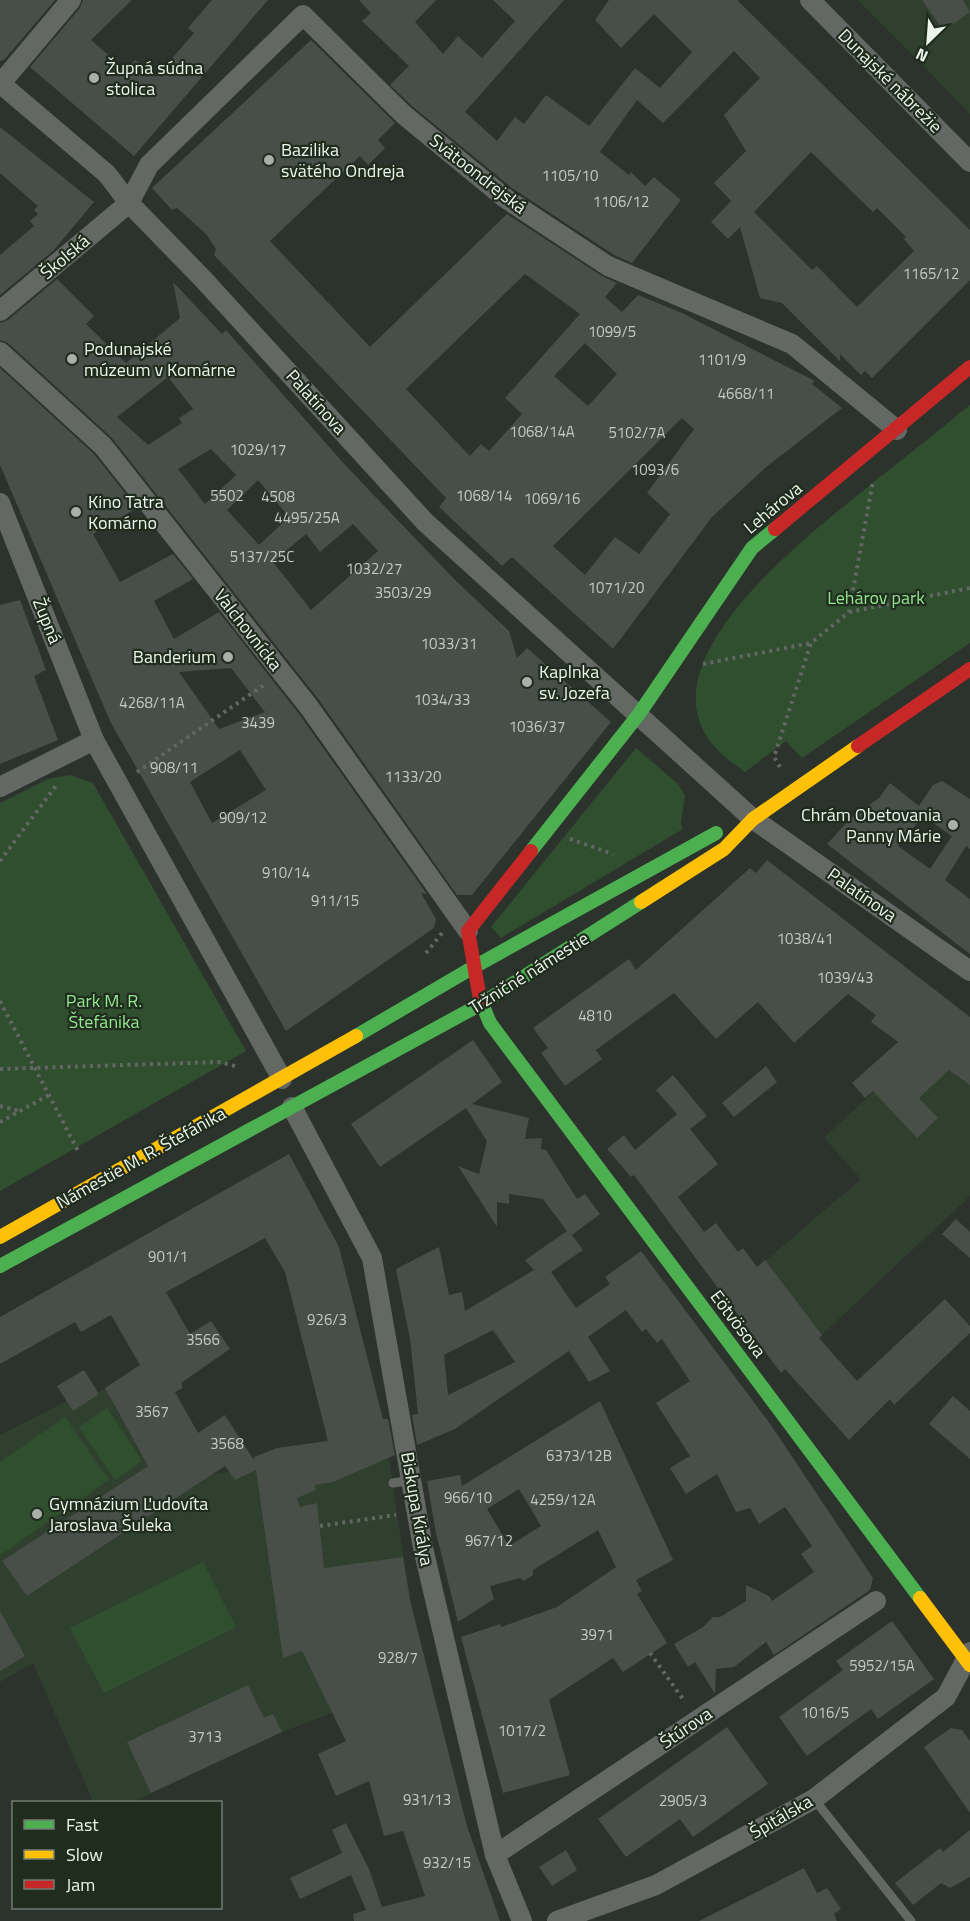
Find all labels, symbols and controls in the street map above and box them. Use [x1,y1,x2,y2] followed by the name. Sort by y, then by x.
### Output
[898,12,958,72] north arrow
[832,22,949,139] street label: Dunajské nábrežie
[912,42,932,69] text: N
[106,54,203,102] place label: Župná súdna stolica
[87,71,101,85] marker: Župná súdna stolica
[424,127,533,220] street label: Svätoondrejská
[281,136,404,184] place label: Bazilika svätého Ondreja
[262,153,276,167] marker: Bazilika svätého Ondreja
[542,164,598,187] house number: 1105/10
[593,190,649,213] house number: 1106/12
[34,228,95,286] street label: Školská
[903,262,959,285] house number: 1165/12
[588,320,636,343] house number: 1099/5
[84,335,236,383] place label: Podunajské múzeum v Komárne
[698,348,746,371] house number: 1101/9
[65,352,79,366] marker: Podunajské múzeum v Komárne
[280,363,353,440] street label: Palatínova
[718,382,774,405] house number: 4668/11
[509,420,575,443] house number: 1068/14A
[608,421,666,444] house number: 5102/7A
[230,438,286,461] house number: 1029/17
[631,458,679,481] house number: 1093/6
[737,475,808,540] street label: Lehárova
[210,484,244,507] house number: 5502
[456,484,512,507] house number: 1068/14
[261,485,295,508] house number: 4508
[524,487,580,510] house number: 1069/16
[88,488,164,536] place label: Kino Tatra Komárno
[69,505,83,519] marker: Kino Tatra Komárno
[274,506,340,529] house number: 4495/25A
[230,545,294,568] house number: 5137/25C
[346,557,402,580] house number: 1032/27
[588,576,644,599] house number: 1071/20
[375,581,431,604] house number: 3503/29
[208,583,289,677] street label: Valchovnícka
[827,584,925,611] park label: Lehárov park
[26,594,69,648] street label: Župná
[421,632,477,655] house number: 1033/31
[133,643,216,670] place label: Banderium
[221,650,235,664] marker: Banderium
[539,658,610,706] place label: Kaplnka sv. Jozefa
[520,675,534,689] marker: Kaplnka sv. Jozefa
[414,688,470,711] house number: 1034/33
[119,691,185,714] house number: 4268/11A
[241,711,275,734] house number: 3439
[509,715,565,738] house number: 1036/37
[150,756,198,779] house number: 908/11
[385,765,441,788] house number: 1133/20
[801,801,941,849] place label: Chrám Obetovania Panny Márie
[219,806,267,829] house number: 909/12
[946,818,960,832] marker: Chrám Obetovania Panny Márie
[262,861,310,884] house number: 910/14
[822,861,903,928] street label: Palatínova
[311,889,359,912] house number: 911/15
[463,925,594,1020] street label: Tržničné námestie
[777,927,833,950] house number: 1038/41
[817,966,873,989] house number: 1039/43
[66,987,142,1035] park label: Park M. R. Štefánika
[578,1004,612,1027] house number: 4810
[51,1100,230,1215] street label: Námestie M. R. Štefánika
[148,1245,188,1268] house number: 901/1
[704,1284,773,1363] street label: Eötvösova
[307,1308,347,1331] house number: 926/3
[186,1328,220,1351] house number: 3566
[135,1400,169,1423] house number: 3567
[210,1432,244,1455] house number: 3568
[546,1444,612,1467] house number: 6373/12B
[394,1450,441,1568] street label: Biskupa Királya
[444,1486,492,1509] house number: 966/10
[530,1488,596,1511] house number: 4259/12A
[49,1490,208,1538] place label: Gymnázium Ľudovíta Jaroslava Šuleka
[30,1507,44,1521] marker: Gymnázium Ľudovíta Jaroslava Šuleka
[465,1529,513,1552] house number: 967/12
[580,1623,614,1646] house number: 3971
[378,1646,418,1669] house number: 928/7
[849,1654,915,1677] house number: 5952/15A
[654,1700,717,1755] street label: Štúrova
[801,1701,849,1724] house number: 1016/5
[498,1719,546,1742] house number: 1017/2
[188,1725,222,1748] house number: 3713
[403,1788,451,1811] house number: 931/13
[744,1788,817,1845] street label: Špitálska
[659,1789,707,1812] house number: 2905/3
[12,1801,222,1909] legend
[66,1811,99,1838] text: Fast
[66,1841,103,1868] text: Slow
[423,1851,471,1874] house number: 932/15
[66,1871,95,1898] text: Jam

